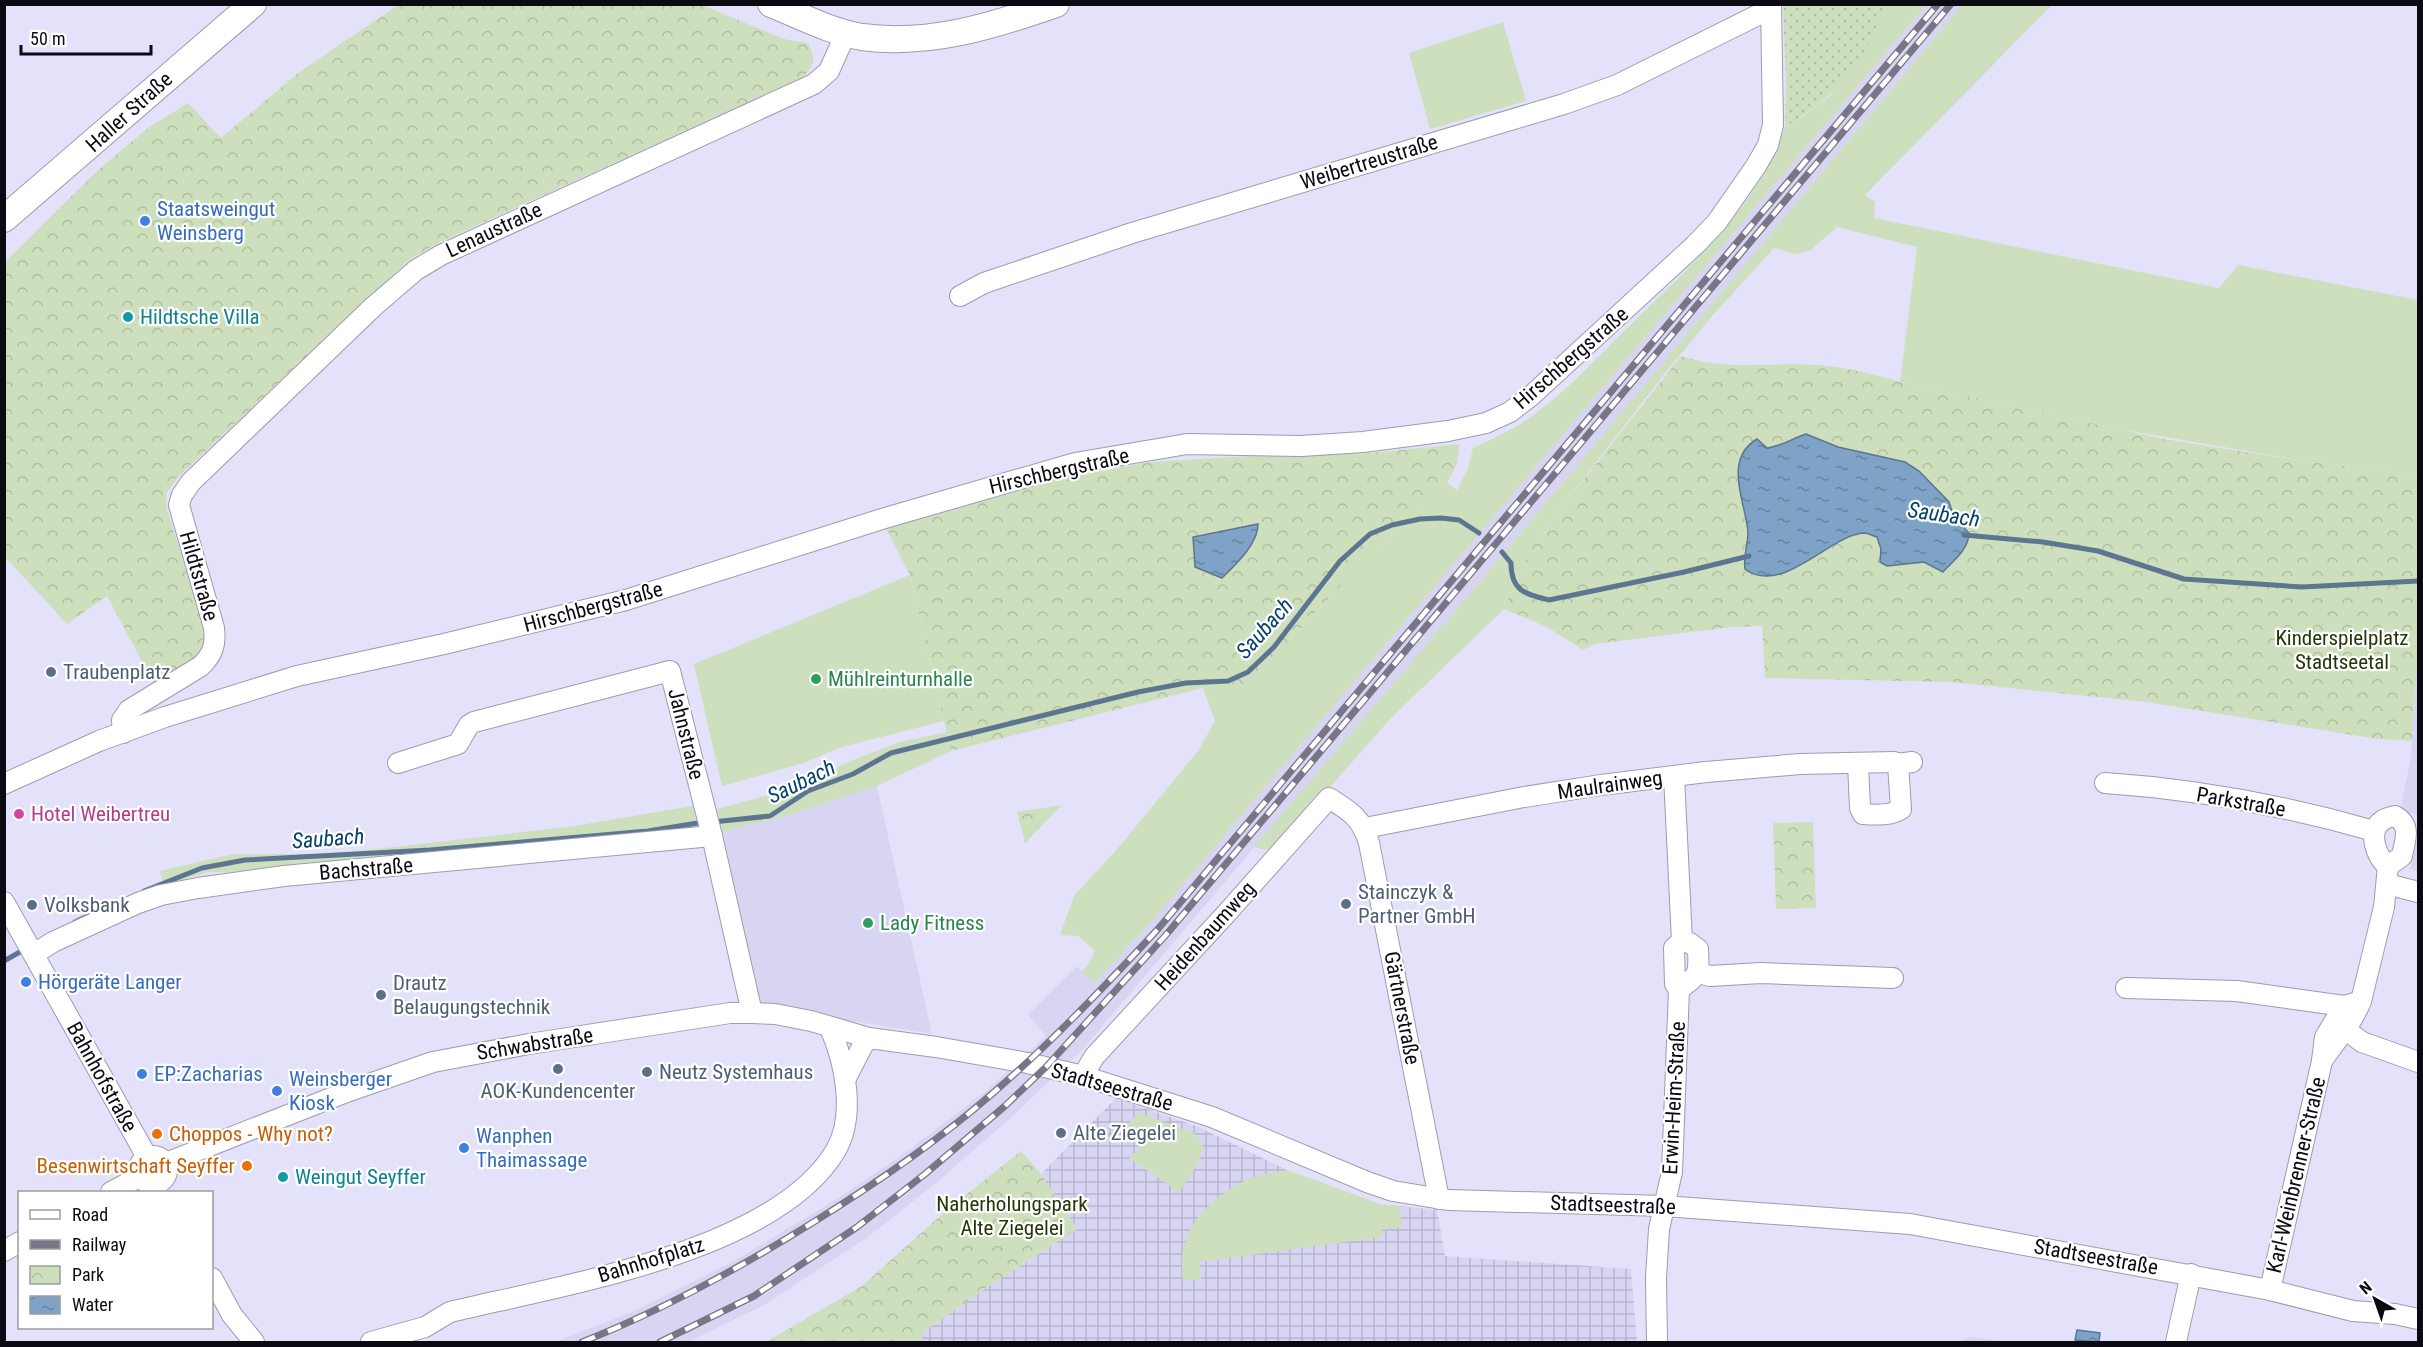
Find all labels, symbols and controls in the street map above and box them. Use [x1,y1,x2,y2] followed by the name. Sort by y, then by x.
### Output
[21,18,152,56] scale bar
[30,28,65,49] text: 50 m
[81,67,177,157] street label: Haller Straße
[1297,130,1441,194] street label: Weibertreustraße
[157,197,275,245] place label: Staatsweingut Weinsberg
[442,197,546,263] street label: Lenaustraße
[138,214,152,228] marker: Staatsweingut Weinsberg
[1509,302,1633,414] street label: Hirschbergstraße
[140,305,260,329] place label: Hildtsche Villa
[121,310,135,324] marker: Hildtsche Villa
[987,443,1132,499] street label: Hirschbergstraße
[1906,497,1982,532] water label: Saubach
[175,529,223,624] street label: Hildtstraße
[521,577,665,637] street label: Hirschbergstraße
[1231,593,1298,664] water label: Saubach
[2275,626,2409,674] park label: Kinderspielplatz Stadtseetal
[63,660,170,684] place label: Traubenplatz
[44,665,58,679] marker: Traubenplatz
[828,667,973,691] place label: Mühlreinturnhalle
[809,672,823,686] marker: Mühlreinturnhalle
[663,686,709,782] street label: Jahnstraße
[763,754,839,809] water label: Saubach
[1556,766,1664,804] street label: Maulrainweg
[2195,782,2288,822] street label: Parkstraße
[31,802,170,826] place label: Hotel Weibertreu
[12,807,26,821] marker: Hotel Weibertreu
[291,823,365,853] water label: Saubach
[318,853,414,885] street label: Bachstraße
[1150,877,1260,995] street label: Heidenbaumweg
[1358,880,1476,928] place label: Stainczyk & Partner GmbH
[44,893,130,917] place label: Volksbank
[1339,897,1353,911] marker: Stainczyk & Partner GmbH
[25,898,39,912] marker: Volksbank
[880,911,984,935] place label: Lady Fitness
[861,916,875,930] marker: Lady Fitness
[1379,949,1425,1067] street label: Gärtnerstraße
[38,970,182,994] place label: Hörgeräte Langer
[393,971,551,1019] place label: Drautz Belaugungstechnik
[19,975,33,989] marker: Hörgeräte Langer
[374,988,388,1002] marker: Drautz Belaugungstechnik
[62,1018,142,1136] street label: Bahnhofstraße
[1658,1021,1690,1175] street label: Erwin-Heim-Straße
[475,1023,595,1065] street label: Schwabstraße
[1048,1058,1176,1116] street label: Stadtseestraße
[659,1060,813,1084] place label: Neutz Systemhaus
[154,1062,263,1086] place label: EP:Zacharias
[551,1062,565,1076] marker: AOK-Kundencenter
[640,1065,654,1079] marker: Neutz Systemhaus
[135,1067,149,1081] marker: EP:Zacharias
[289,1067,392,1115] place label: Weinsberger Kiosk
[2262,1074,2330,1275] street label: Karl-Weinbrenner-Straße
[481,1079,635,1103] place label: AOK-Kundencenter
[270,1084,284,1098] marker: Weinsberger Kiosk
[1073,1121,1176,1145] place label: Alte Ziegelei
[169,1122,333,1146] place label: Choppos - Why not?
[476,1124,587,1172] place label: Wanphen Thaimassage
[1054,1126,1068,1140] marker: Alte Ziegelei
[150,1127,164,1141] marker: Choppos - Why not?
[457,1141,471,1155] marker: Wanphen Thaimassage
[37,1154,235,1178] place label: Besenwirtschaft Seyffer
[240,1159,254,1173] marker: Besenwirtschaft Seyffer
[295,1165,426,1189] place label: Weingut Seyffer
[276,1170,290,1184] marker: Weingut Seyffer
[18,1191,213,1329] legend
[1550,1191,1676,1219] street label: Stadtseestraße
[936,1192,1088,1240] park label: Naherholungspark Alte Ziegelei
[72,1204,108,1225] text: Road
[595,1232,707,1288] street label: Bahnhofplatz
[72,1234,127,1255] text: Railway
[2032,1234,2160,1280] street label: Stadtseestraße
[72,1264,104,1285] text: Park
[2345,1269,2405,1329] north arrow
[2356,1277,2376,1298] text: N
[72,1294,114,1315] text: Water

